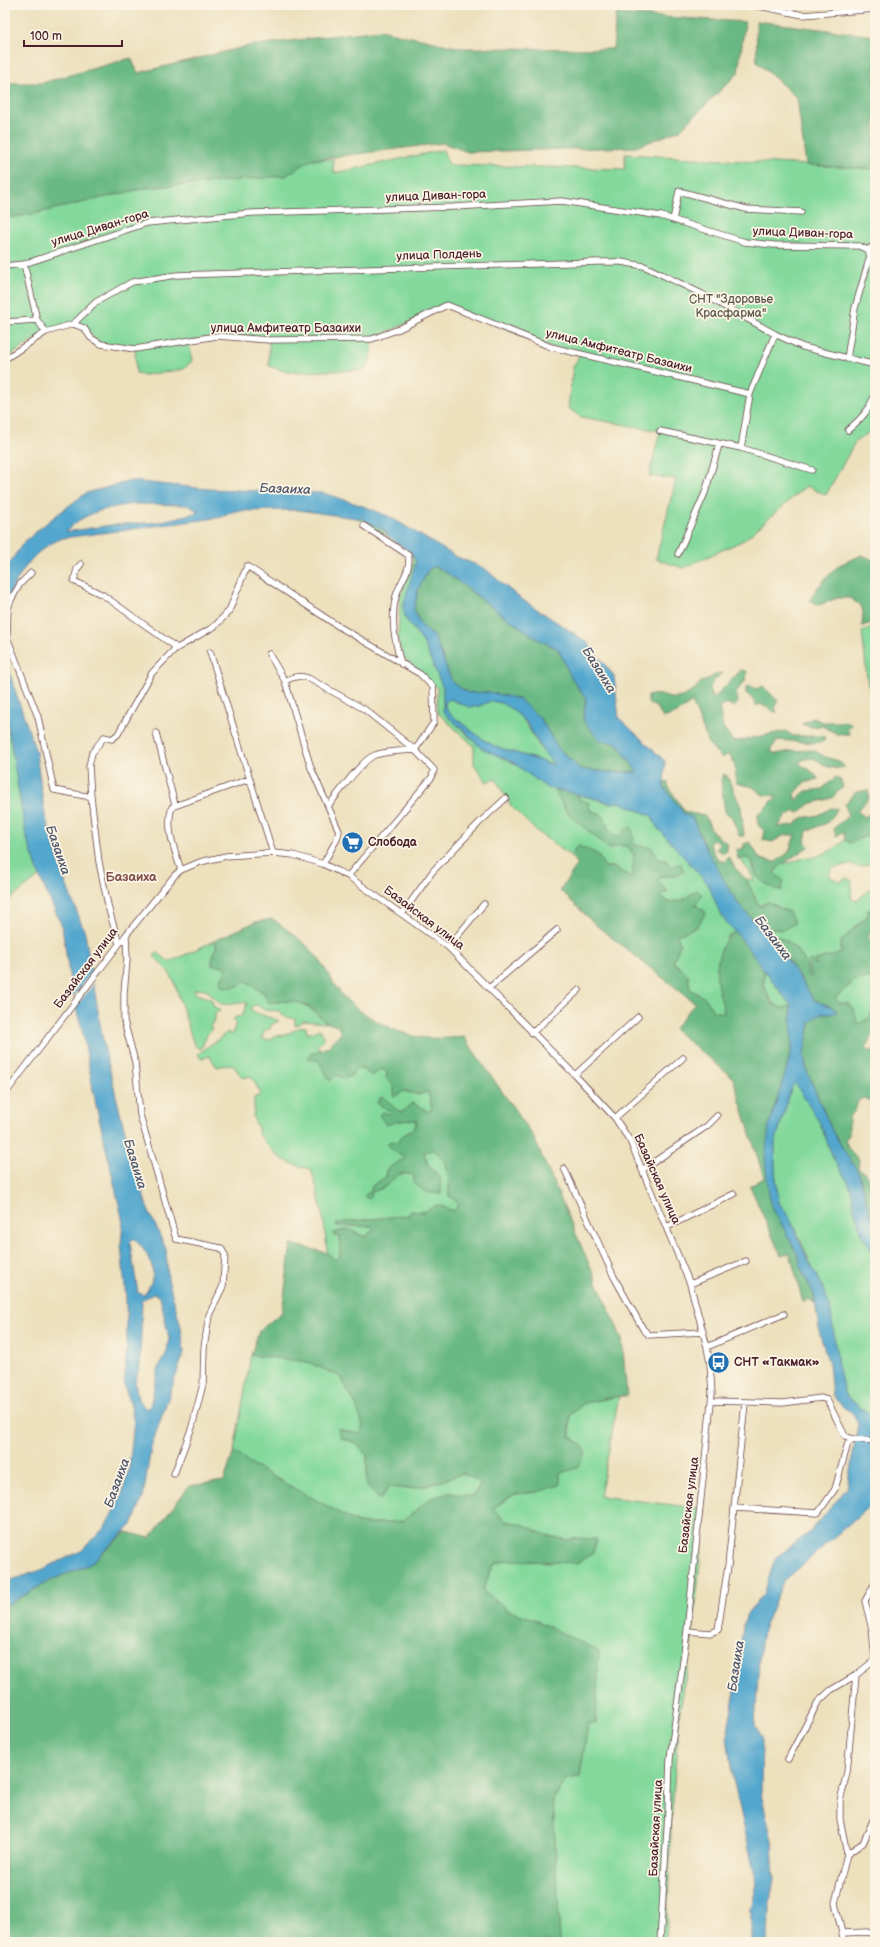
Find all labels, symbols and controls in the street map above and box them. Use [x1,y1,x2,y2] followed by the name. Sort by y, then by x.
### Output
[24,22,122,48] scale bar
[30,29,62,44] text: 100 m
[385,187,487,205] street label: улица Диван-гора
[50,206,150,250] street label: улица Диван-гора
[752,224,854,242] street label: улица Диван-гора
[396,246,482,264] street label: улица Полдень
[689,292,773,321] park label: СНТ "Здоровье Красфарма"
[211,321,361,336] street label: улица Амфитеатр Базаихи
[544,326,694,376] street label: улица Амфитеатр Базаихи
[259,480,311,498] water label: Базаиха
[579,644,620,696] water label: Базаиха
[42,823,74,877] water label: Базаиха
[340,829,366,855] supermarket icon: Слобода
[368,835,418,850] place label: Слобода
[105,869,157,885] district label: Базаиха
[381,883,467,953] street label: Базайская улица
[751,913,795,964] water label: Базаиха
[51,925,121,1011] street label: Базайская улица
[630,1131,684,1227] street label: Базайская улица
[120,1137,150,1191] water label: Базаиха
[705,1349,731,1375] bus stop icon: СНТ «Такмак»
[734,1355,820,1370] place label: СНТ «Такмак»
[101,1456,133,1510] water label: Базаиха
[676,1456,702,1554] street label: Базайская улица
[724,1639,748,1693] water label: Базаиха
[646,1779,666,1877] street label: Базайская улица

